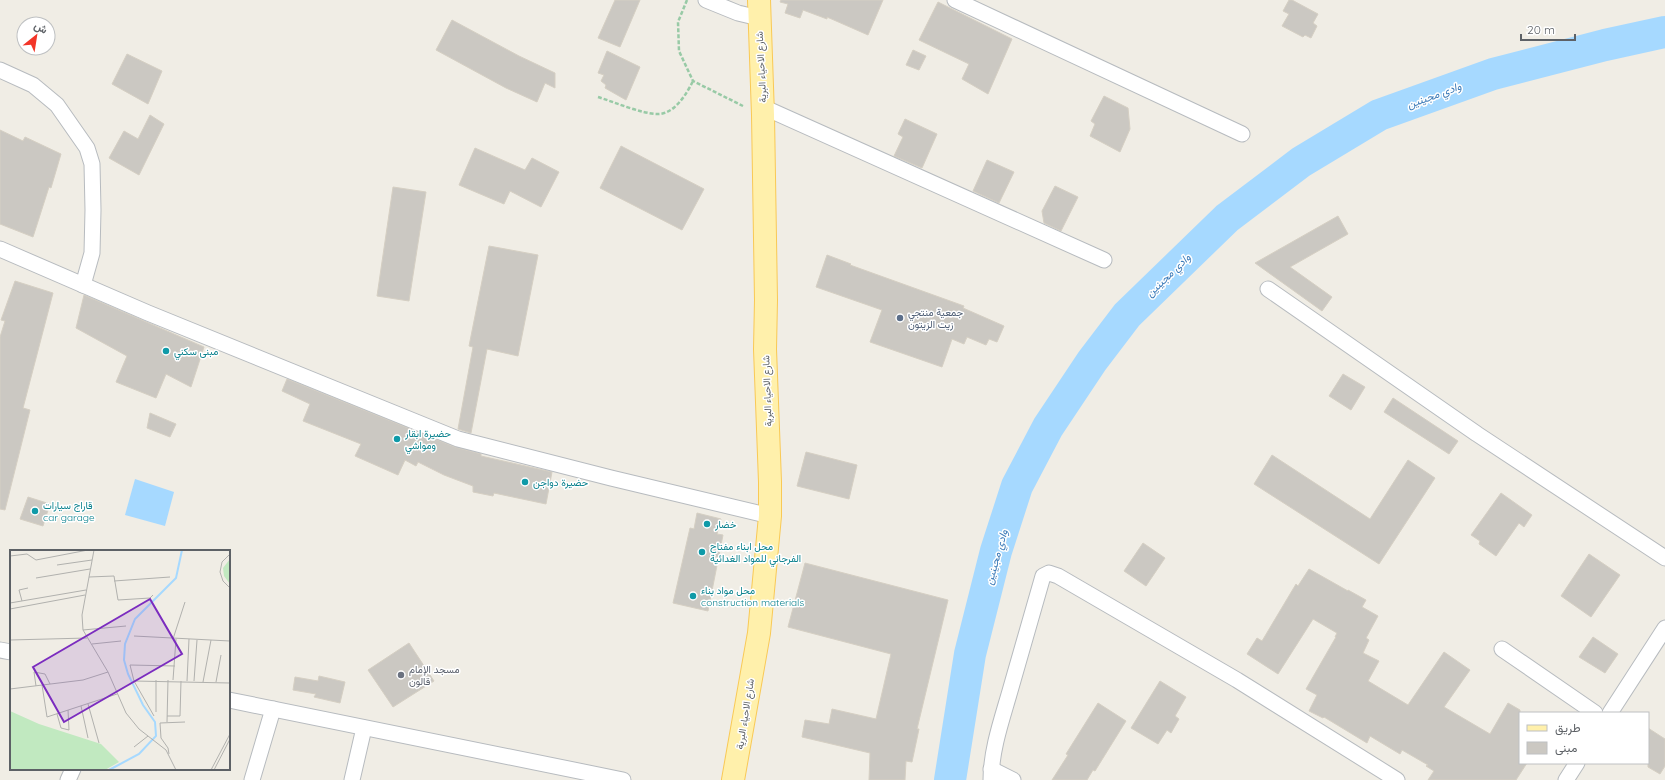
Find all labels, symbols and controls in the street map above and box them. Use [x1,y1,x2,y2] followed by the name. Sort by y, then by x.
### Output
[16,16,56,56] north arrow
[1521,16,1575,42] scale bar
[32,18,50,37] text: ش
[1527,22,1555,37] text: 20 m
[753,31,769,103] street label: شارع الاحياء البرية
[1405,79,1464,113] water label: وادي مجينين
[1143,250,1195,301] water label: وادي مجينين
[908,306,964,331] place label: جمعية منتجي زيت الزيتون
[895,313,905,323] marker: جمعية منتجي زيت الزيتون
[174,345,218,360] place label: مبنى سكني
[161,346,171,356] marker: مبنى سكني
[759,355,775,427] street label: شارع الاحياء البرية
[404,427,451,454] place label: حضيرة ابقار ومواشي
[392,434,402,444] marker: حضيرة ابقار ومواشي
[533,476,588,489] place label: حضيرة دواجن
[520,477,530,487] marker: حضيرة دواجن
[43,499,95,524] place label: قاراج سيارات car garage
[30,506,40,516] marker: قاراج سيارات car garage
[714,518,737,531] place label: خضار
[702,519,712,529] marker: خضار
[981,528,1013,587] water label: وادي مجينين
[710,540,801,567] place label: محل ابناء مفتاح الفرجاني للمواد الغدائية
[697,547,707,557] marker: محل ابناء مفتاح الفرجاني للمواد الغدائية
[10,550,230,770] inset map
[701,584,804,609] place label: محل مواد بناء construction materials
[688,591,698,601] marker: محل مواد بناء construction materials
[409,663,460,688] place label: مسجد الإمام قالون
[396,670,406,680] marker: مسجد الإمام قالون
[733,678,757,750] street label: شارع الاحياء البرية
[1519,712,1649,764] legend
[1555,720,1581,736] text: طريق
[1555,740,1577,756] text: مبنى

